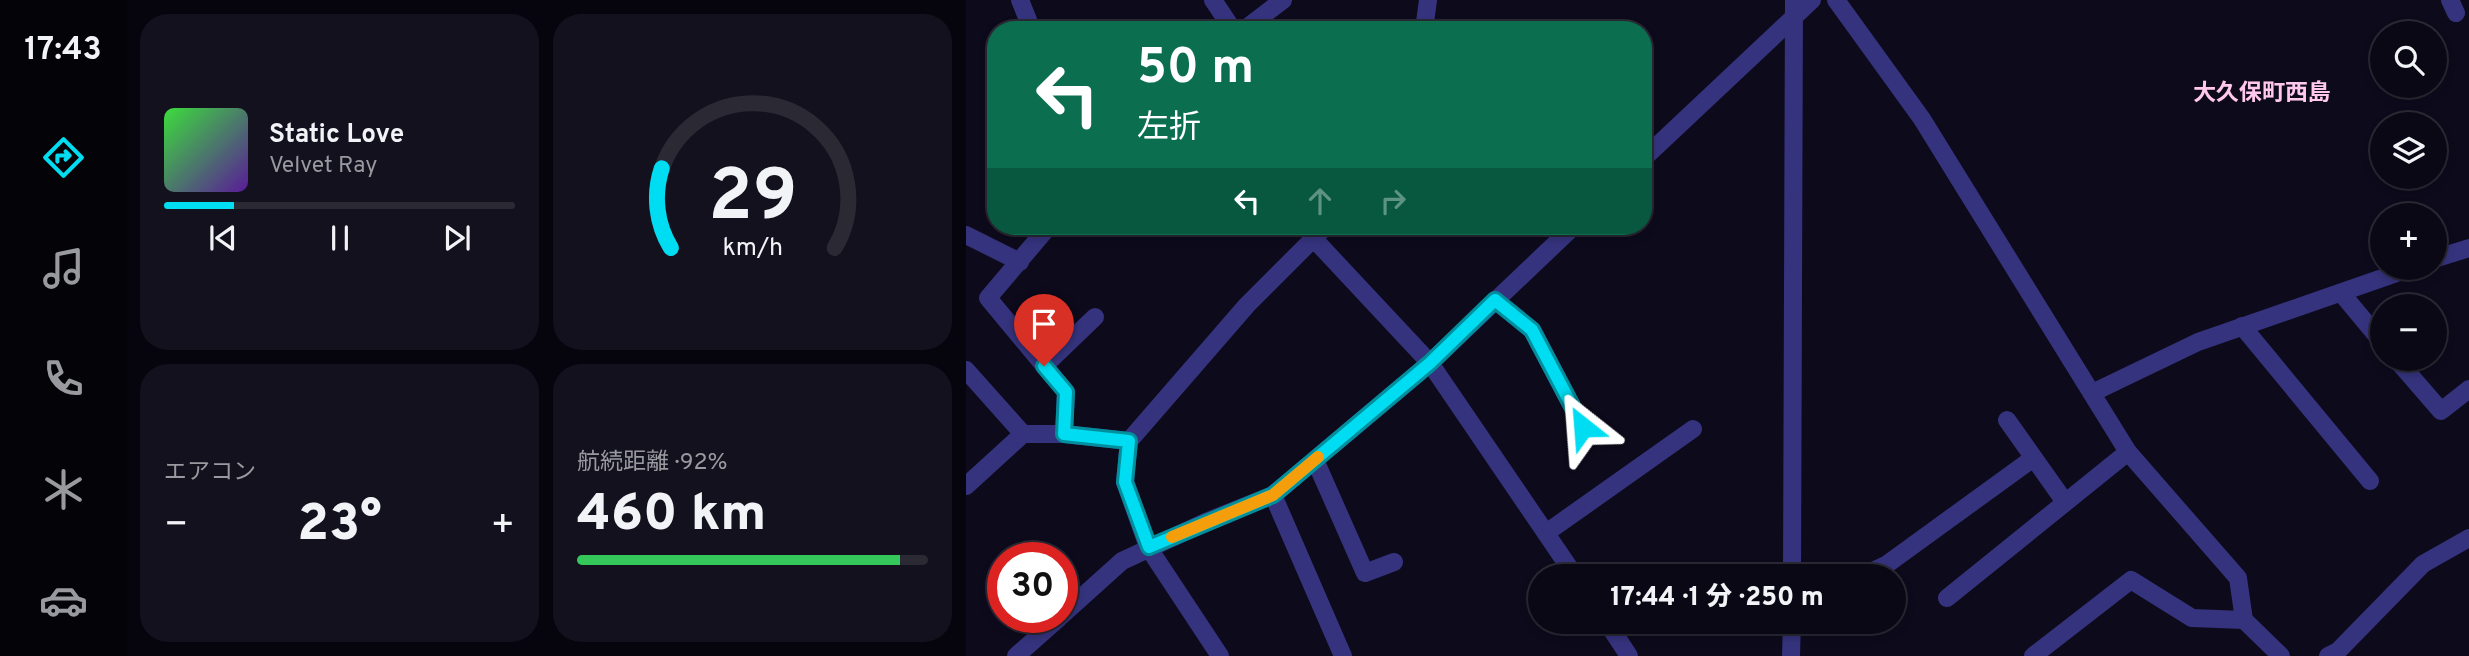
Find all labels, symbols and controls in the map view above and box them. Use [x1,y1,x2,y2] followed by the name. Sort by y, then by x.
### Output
[2370,21,2447,371] map controls
[2370,21,2447,98] button: search
[24,31,102,71] text: 17:43
[1137,39,1254,101] text: 50 m
[1022,49,1113,140] icon: left
[2193,80,2331,109] district label: 大久保町西島
[1137,109,1201,149] text: 左折
[2370,112,2447,189] button: layers
[269,119,404,152] text: Static Love
[39,133,88,182] icon: directions
[269,152,377,181] text: Velvet Ray
[708,155,797,247] text: 29
[1228,182,1266,220] icon: left
[1301,182,1339,220] icon: ahead
[1374,182,1412,220] icon: right
[2370,203,2447,280] button: +
[204,219,242,257] icon: previous
[321,219,359,257] icon: pause
[438,219,476,257] icon: next
[722,233,783,265] text: km/h
[39,244,88,293] icon: music
[1014,294,1074,366] pin
[2370,294,2447,371] button: −
[1025,305,1063,343] icon: arrive
[39,354,88,403] icon: phone
[1546,390,1620,464] position arrow
[577,449,728,478] text: 航続距離 · 92%
[164,459,256,488] text: エアコン
[39,465,88,514] icon: climate
[577,483,766,549] text: 460 km
[297,493,382,559] text: 23°
[164,502,189,551] text: −
[490,502,515,551] text: +
[987,542,1078,633] speed limit sign: 30
[39,576,88,625] icon: car
[1610,582,1824,615] text: 17:44 · 1 分 · 250 m

